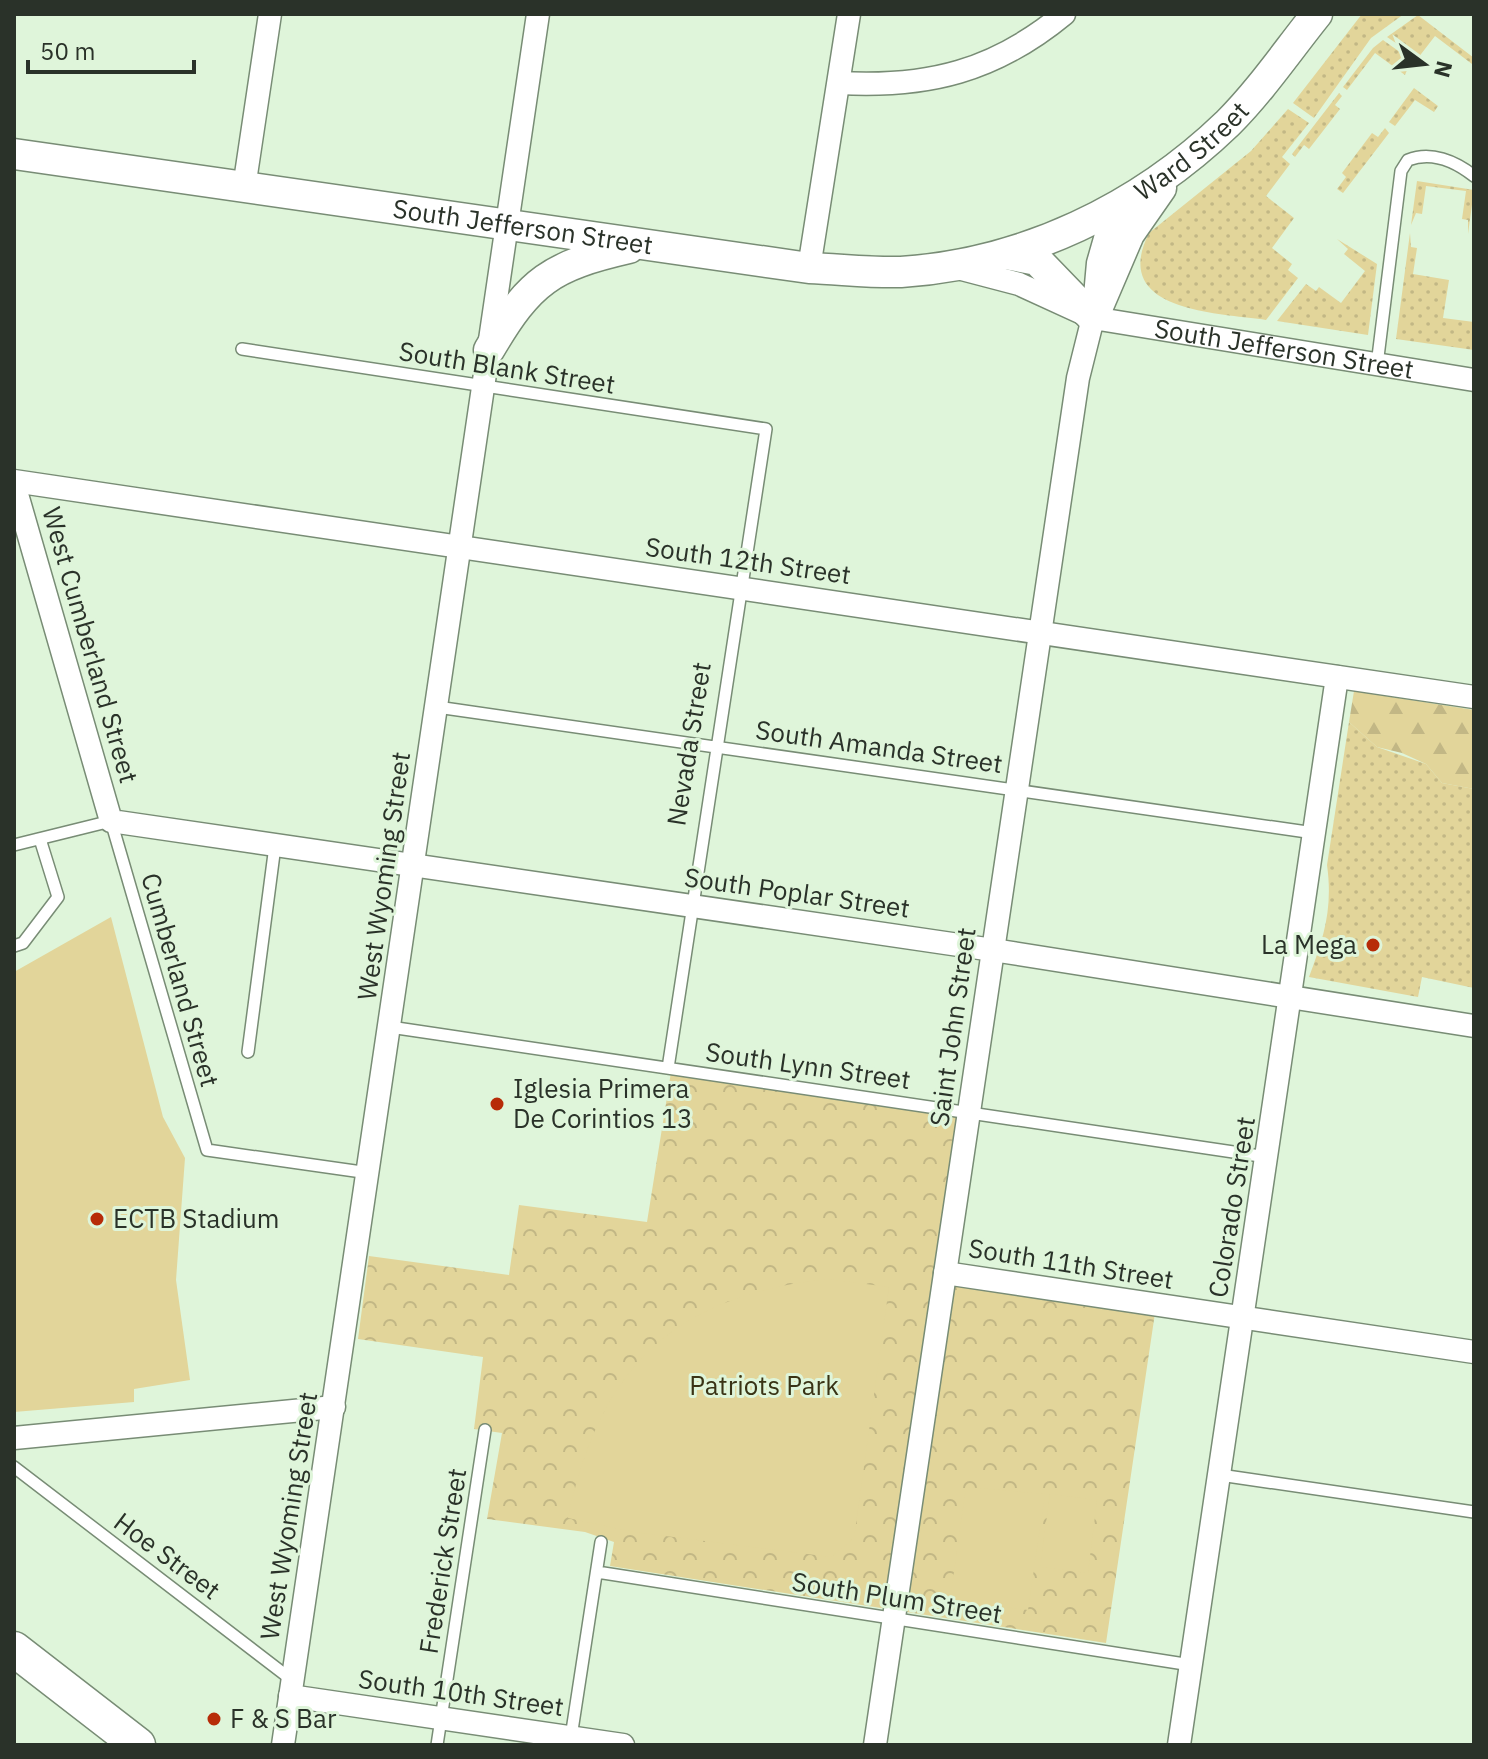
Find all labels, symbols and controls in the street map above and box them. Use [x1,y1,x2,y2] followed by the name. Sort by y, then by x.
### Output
[28,24,194,74] scale bar
[1384,24,1464,104] north arrow
[40,35,95,67] text: 50 m
[1428,58,1460,81] text: N
[1127,94,1256,207] street label: Ward Street
[391,191,655,261] street label: South Jefferson Street
[1152,310,1416,386] street label: South Jefferson Street
[397,333,618,401] street label: South Blank Street
[35,503,147,787] street label: West Cumberland Street
[643,529,853,591] street label: South 12th Street
[658,660,718,828] street label: Nevada Street
[754,712,1005,780] street label: South Amanda Street
[349,749,417,1002] street label: West Wyoming Street
[682,859,912,925] street label: South Poplar Street
[134,869,228,1091] street label: Cumberland Street
[921,925,983,1128] street label: Saint John Street
[1261,927,1357,961] place label: La Mega
[1364,936,1382,954] marker: La Mega
[704,1034,913,1096] street label: South Lynn Street
[513,1071,693,1135] place label: Iglesia Primera De Corintios 13
[488,1095,506,1113] marker: Iglesia Primera De Corintios 13
[1200,1114,1262,1300] street label: Colorado Street
[113,1201,279,1235] place label: ECTB Stadium
[88,1210,106,1228] marker: ECTB Stadium
[966,1230,1176,1296] street label: South 11th Street
[689,1368,839,1402] park label: Patriots Park
[252,1389,324,1642] street label: West Wyoming Street
[411,1466,473,1656] street label: Frederick Street
[108,1504,228,1606] street label: Hoe Street
[790,1564,1005,1630] street label: South Plum Street
[356,1661,566,1723] street label: South 10th Street
[230,1701,337,1735] place label: F & S Bar
[205,1710,223,1728] marker: F & S Bar

